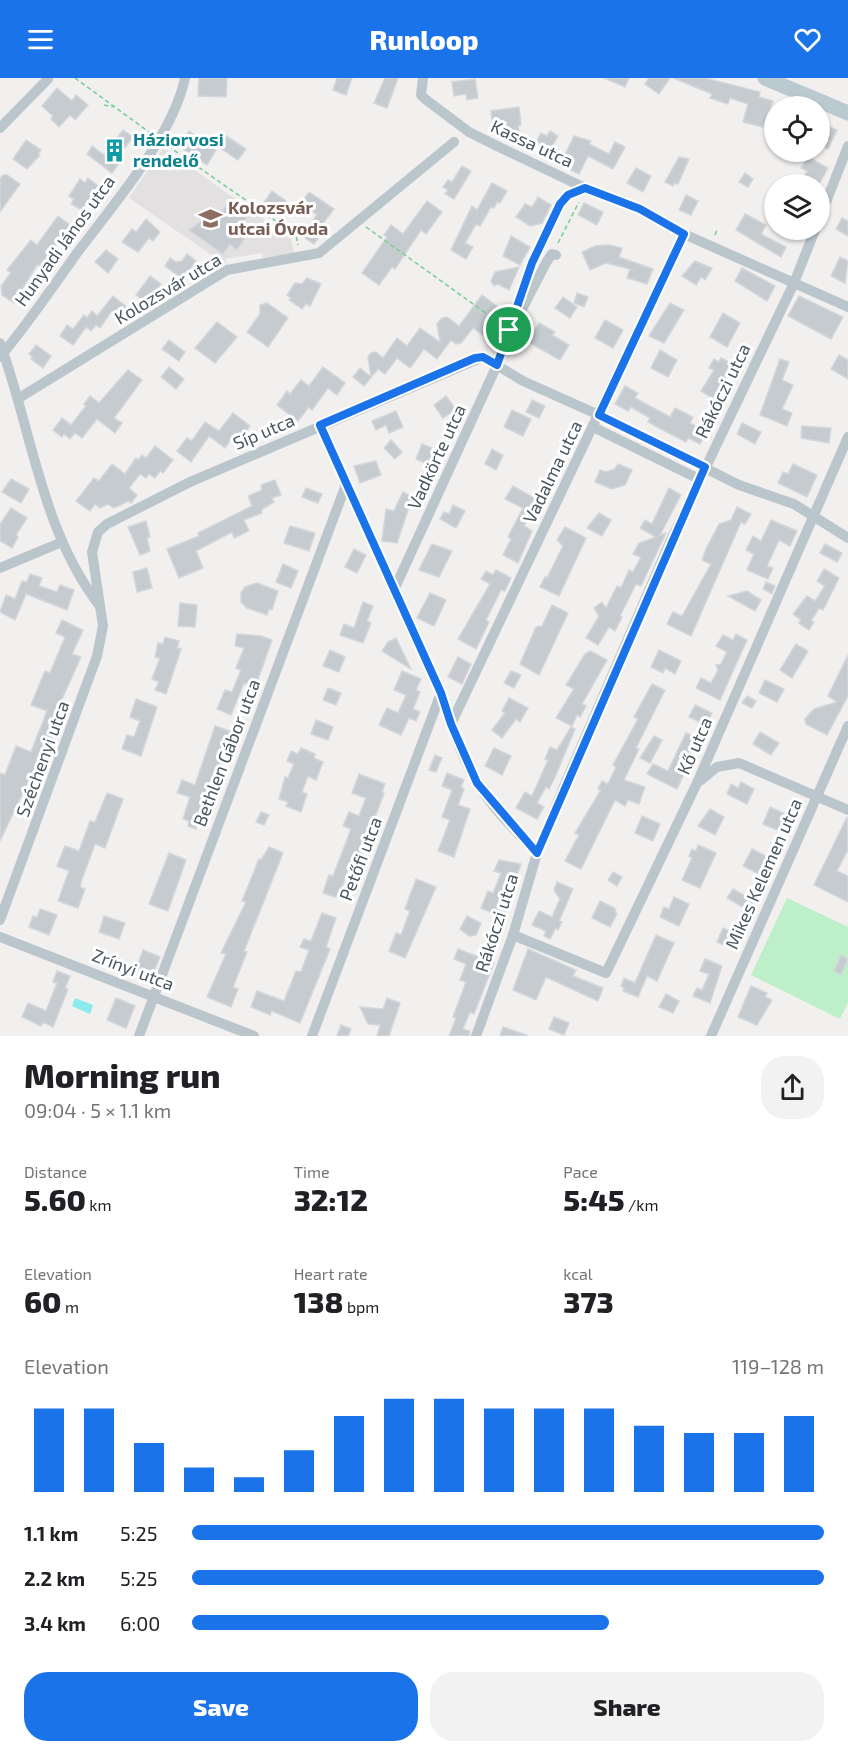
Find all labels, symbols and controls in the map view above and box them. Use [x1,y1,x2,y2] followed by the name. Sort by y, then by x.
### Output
[24,23,57,56] icon: menu
[370,23,479,55] text: Runloop
[791,23,824,56] icon: heart
[764,96,830,240] map controls
[764,96,830,162] button: locate
[488,114,577,172] street label: Kassa utca
[133,128,224,171] place label: Háziorvosi rendelő
[102,137,128,163] building icon: Háziorvosi rendelő
[9,171,119,310] street label: Hunyadi János utca
[764,174,830,240] button: layers
[228,196,328,239] place label: Kolozsvár utcai Óvoda
[197,205,223,231] school or university icon: Kolozsvár utcai Óvoda
[110,248,225,329] street label: Kolozsvár utca
[483,304,534,355] pin
[492,313,525,346] icon: arrive
[690,340,754,441] street label: Rákóczi utca
[402,401,470,513] street label: Vadkörte utca
[229,408,298,454] street label: Síp utca
[518,417,586,526] street label: Vadalma utca
[188,676,264,829] street label: Bethlen Gábor utca
[11,698,73,820] street label: Széchenyi utca
[672,714,716,778] street label: Kő utca
[720,795,806,952] street label: Mikes Kelemen utca
[334,814,386,904] street label: Petőfi utca
[470,871,522,975] street label: Rákóczi utca
[89,943,178,995] street label: Zrínyi utca
[24,1055,221,1095] text: Morning run
[761,1056,824,1119] button: share
[24,1098,171,1122] text: 09:04 · 5 × 1.1 km
[24,1162,87,1181] text: Distance
[294,1162,330,1181] text: Time
[563,1162,598,1181] text: Pace
[24,1181,86,1217] text: 5.60
[294,1181,368,1217] text: 32:12
[563,1181,625,1217] text: 5:45
[86,1195,112,1214] text: km
[625,1195,659,1214] text: /km
[24,1264,92,1283] text: Elevation
[294,1264,368,1283] text: Heart rate
[563,1264,593,1283] text: kcal
[24,1283,61,1319] text: 60
[294,1283,343,1319] text: 138
[563,1283,614,1319] text: 373
[61,1297,79,1316] text: m
[343,1297,379,1316] text: bpm
[24,1354,109,1378] text: Elevation
[732,1354,824,1378] text: 119–128 m
[24,1521,78,1545] text: 1.1 km
[120,1521,157,1545] text: 5:25
[24,1566,85,1590] text: 2.2 km
[120,1566,157,1590] text: 5:25
[24,1611,86,1635] text: 3.4 km
[120,1611,160,1635] text: 6:00
[24,1672,418,1741] button: Save
[430,1672,824,1741] button: Share

